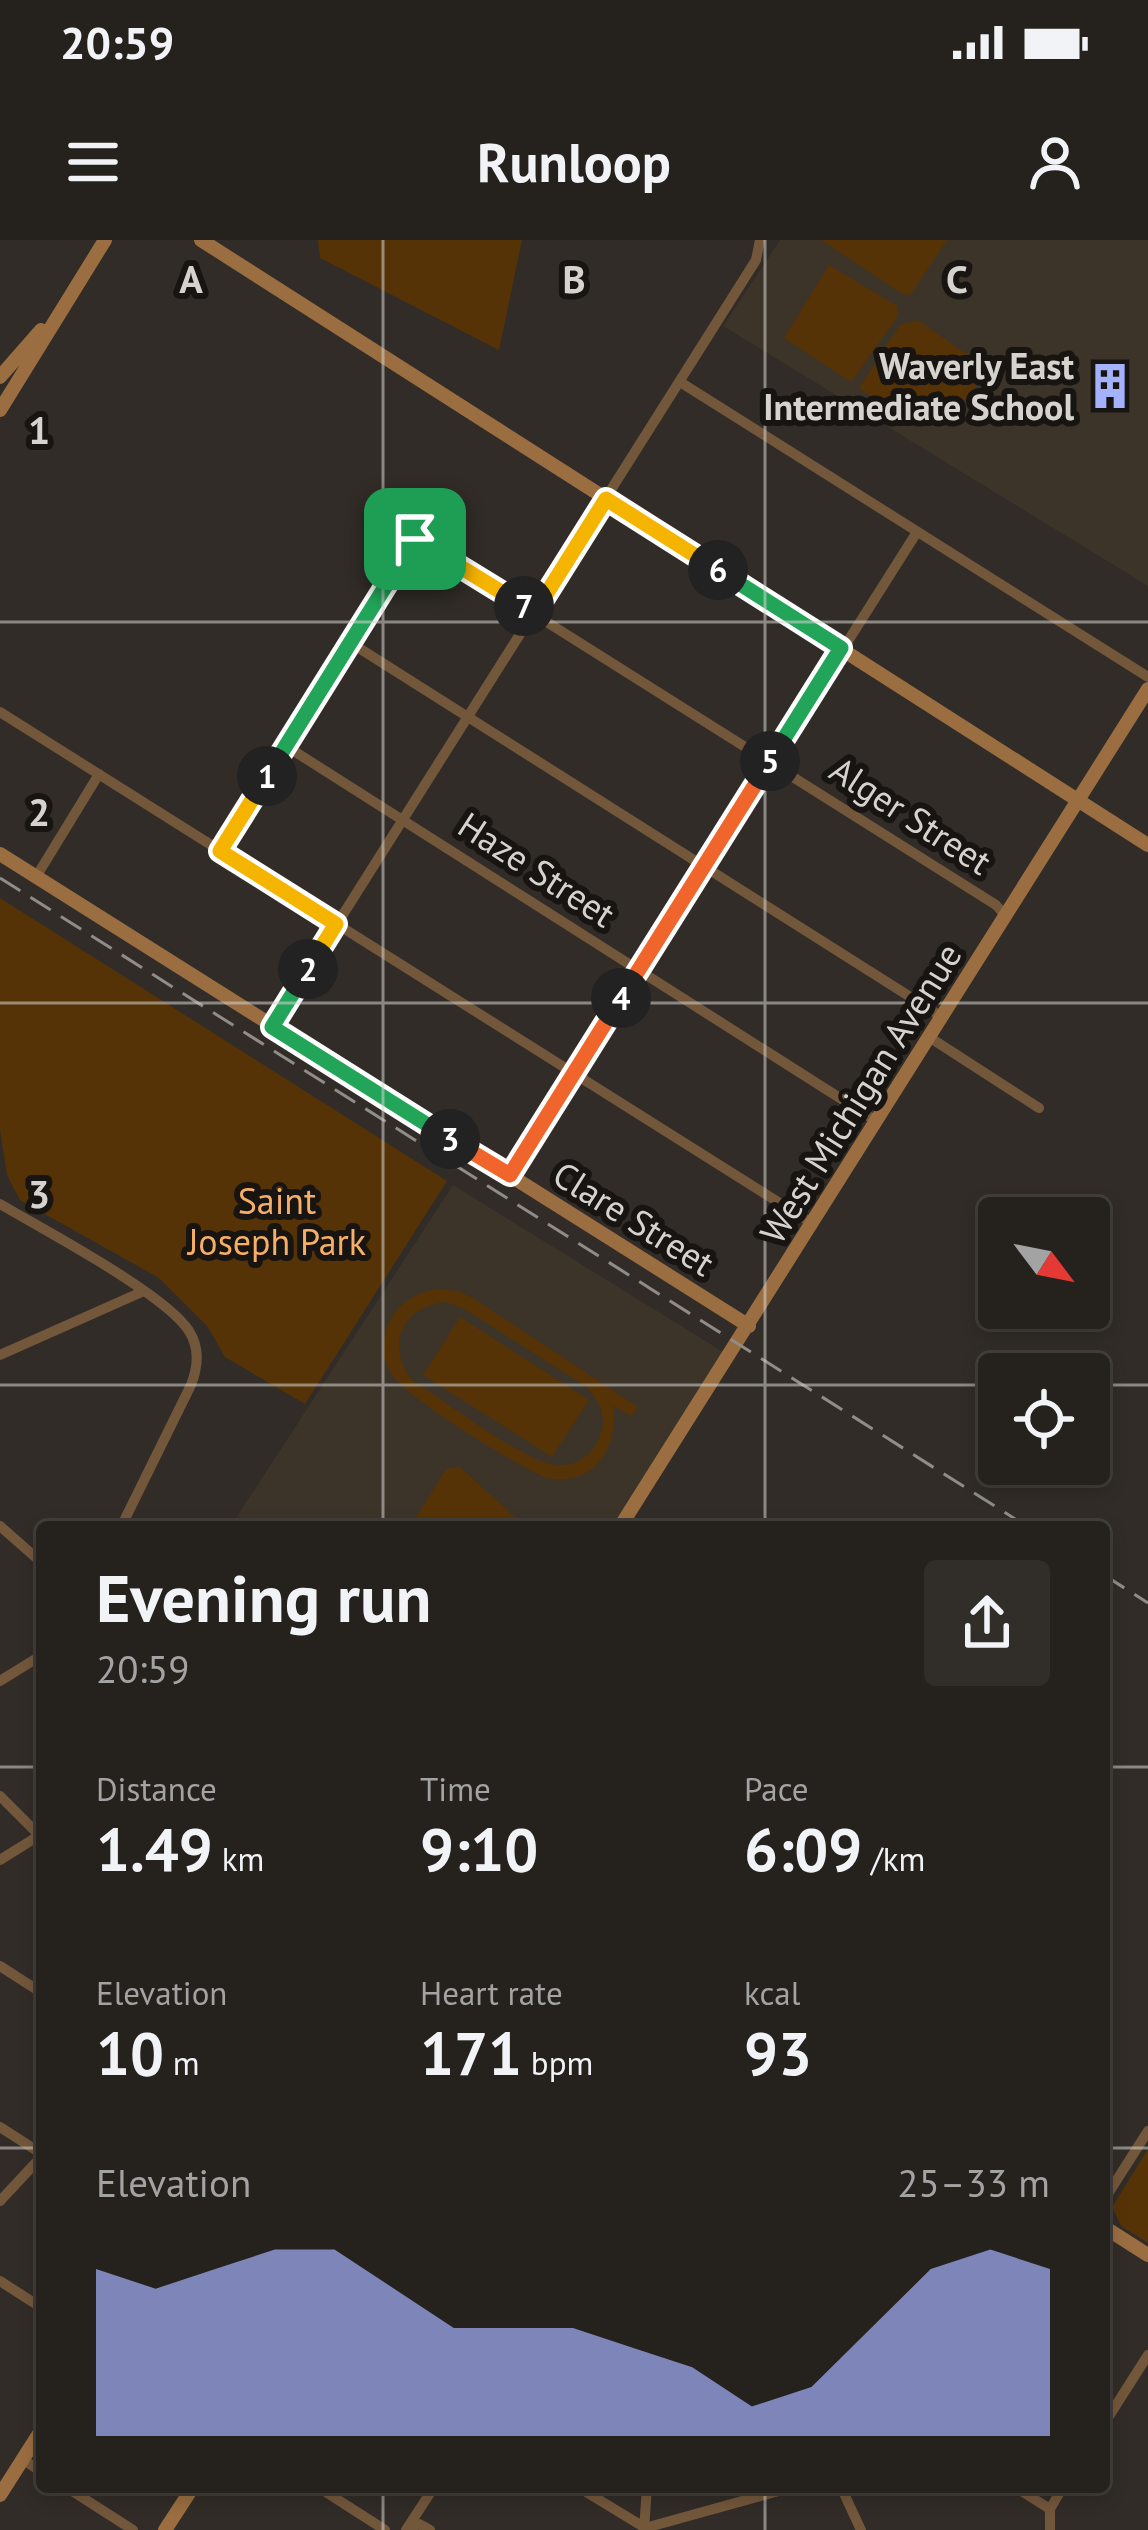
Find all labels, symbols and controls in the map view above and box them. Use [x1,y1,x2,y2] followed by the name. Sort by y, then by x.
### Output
[60,13,174,71] text: 20:59
[477,127,671,197] text: Runloop
[60,129,126,195] icon: menu
[1022,129,1088,195] icon: person
[179,253,203,304] text: A
[562,253,586,304] text: B
[946,253,968,304] text: C
[763,342,1074,430] place label: Waverly East Intermediate School
[1085,361,1135,411] building icon: Waverly East Intermediate School
[28,404,50,455] text: 1
[364,488,466,590] pin
[382,506,448,572] icon: arrive
[688,540,748,600] pin: 6
[709,548,727,591] text: 6
[494,576,554,636] pin: 7
[515,584,533,627] text: 7
[740,731,800,791] pin: 5
[761,739,779,782] text: 5
[821,745,1001,885] street label: Alger Street
[237,746,297,806] pin: 1
[258,754,276,797] text: 1
[28,786,50,837] text: 2
[450,801,624,937] street label: Haze Street
[749,934,971,1252] street label: West Michigan Avenue
[278,939,338,999] pin: 2
[299,947,317,990] text: 2
[591,968,651,1028] pin: 4
[612,976,630,1019] text: 4
[420,1109,480,1169] pin: 3
[441,1117,459,1160] text: 3
[545,1150,723,1286] street label: Clare Street
[28,1168,50,1219] text: 3
[186,1177,366,1265] park label: Saint Joseph Park
[978,1197,1110,1329] north arrow
[978,1197,1110,1485] map controls
[978,1353,1110,1485] button: locate
[96,1555,431,1640] text: Evening run
[924,1560,1050,1686] button: share
[96,1643,190,1694] text: 20:59
[96,1767,217,1810] text: Distance
[420,1767,491,1810] text: Time
[744,1767,809,1810] text: Pace
[96,1810,213,1888] text: 1.49
[420,1810,538,1888] text: 9:10
[744,1810,862,1888] text: 6:09
[213,1837,264,1880] text: km
[862,1837,925,1880] text: /km
[96,1971,227,2014] text: Elevation
[420,1971,563,2014] text: Heart rate
[744,1971,800,2014] text: kcal
[96,2014,164,2092] text: 10
[420,2014,522,2092] text: 171
[744,2014,812,2092] text: 93
[164,2041,200,2084] text: m
[522,2041,593,2084] text: bpm
[96,2157,251,2208] text: Elevation
[897,2157,1050,2208] text: 25–33 m

